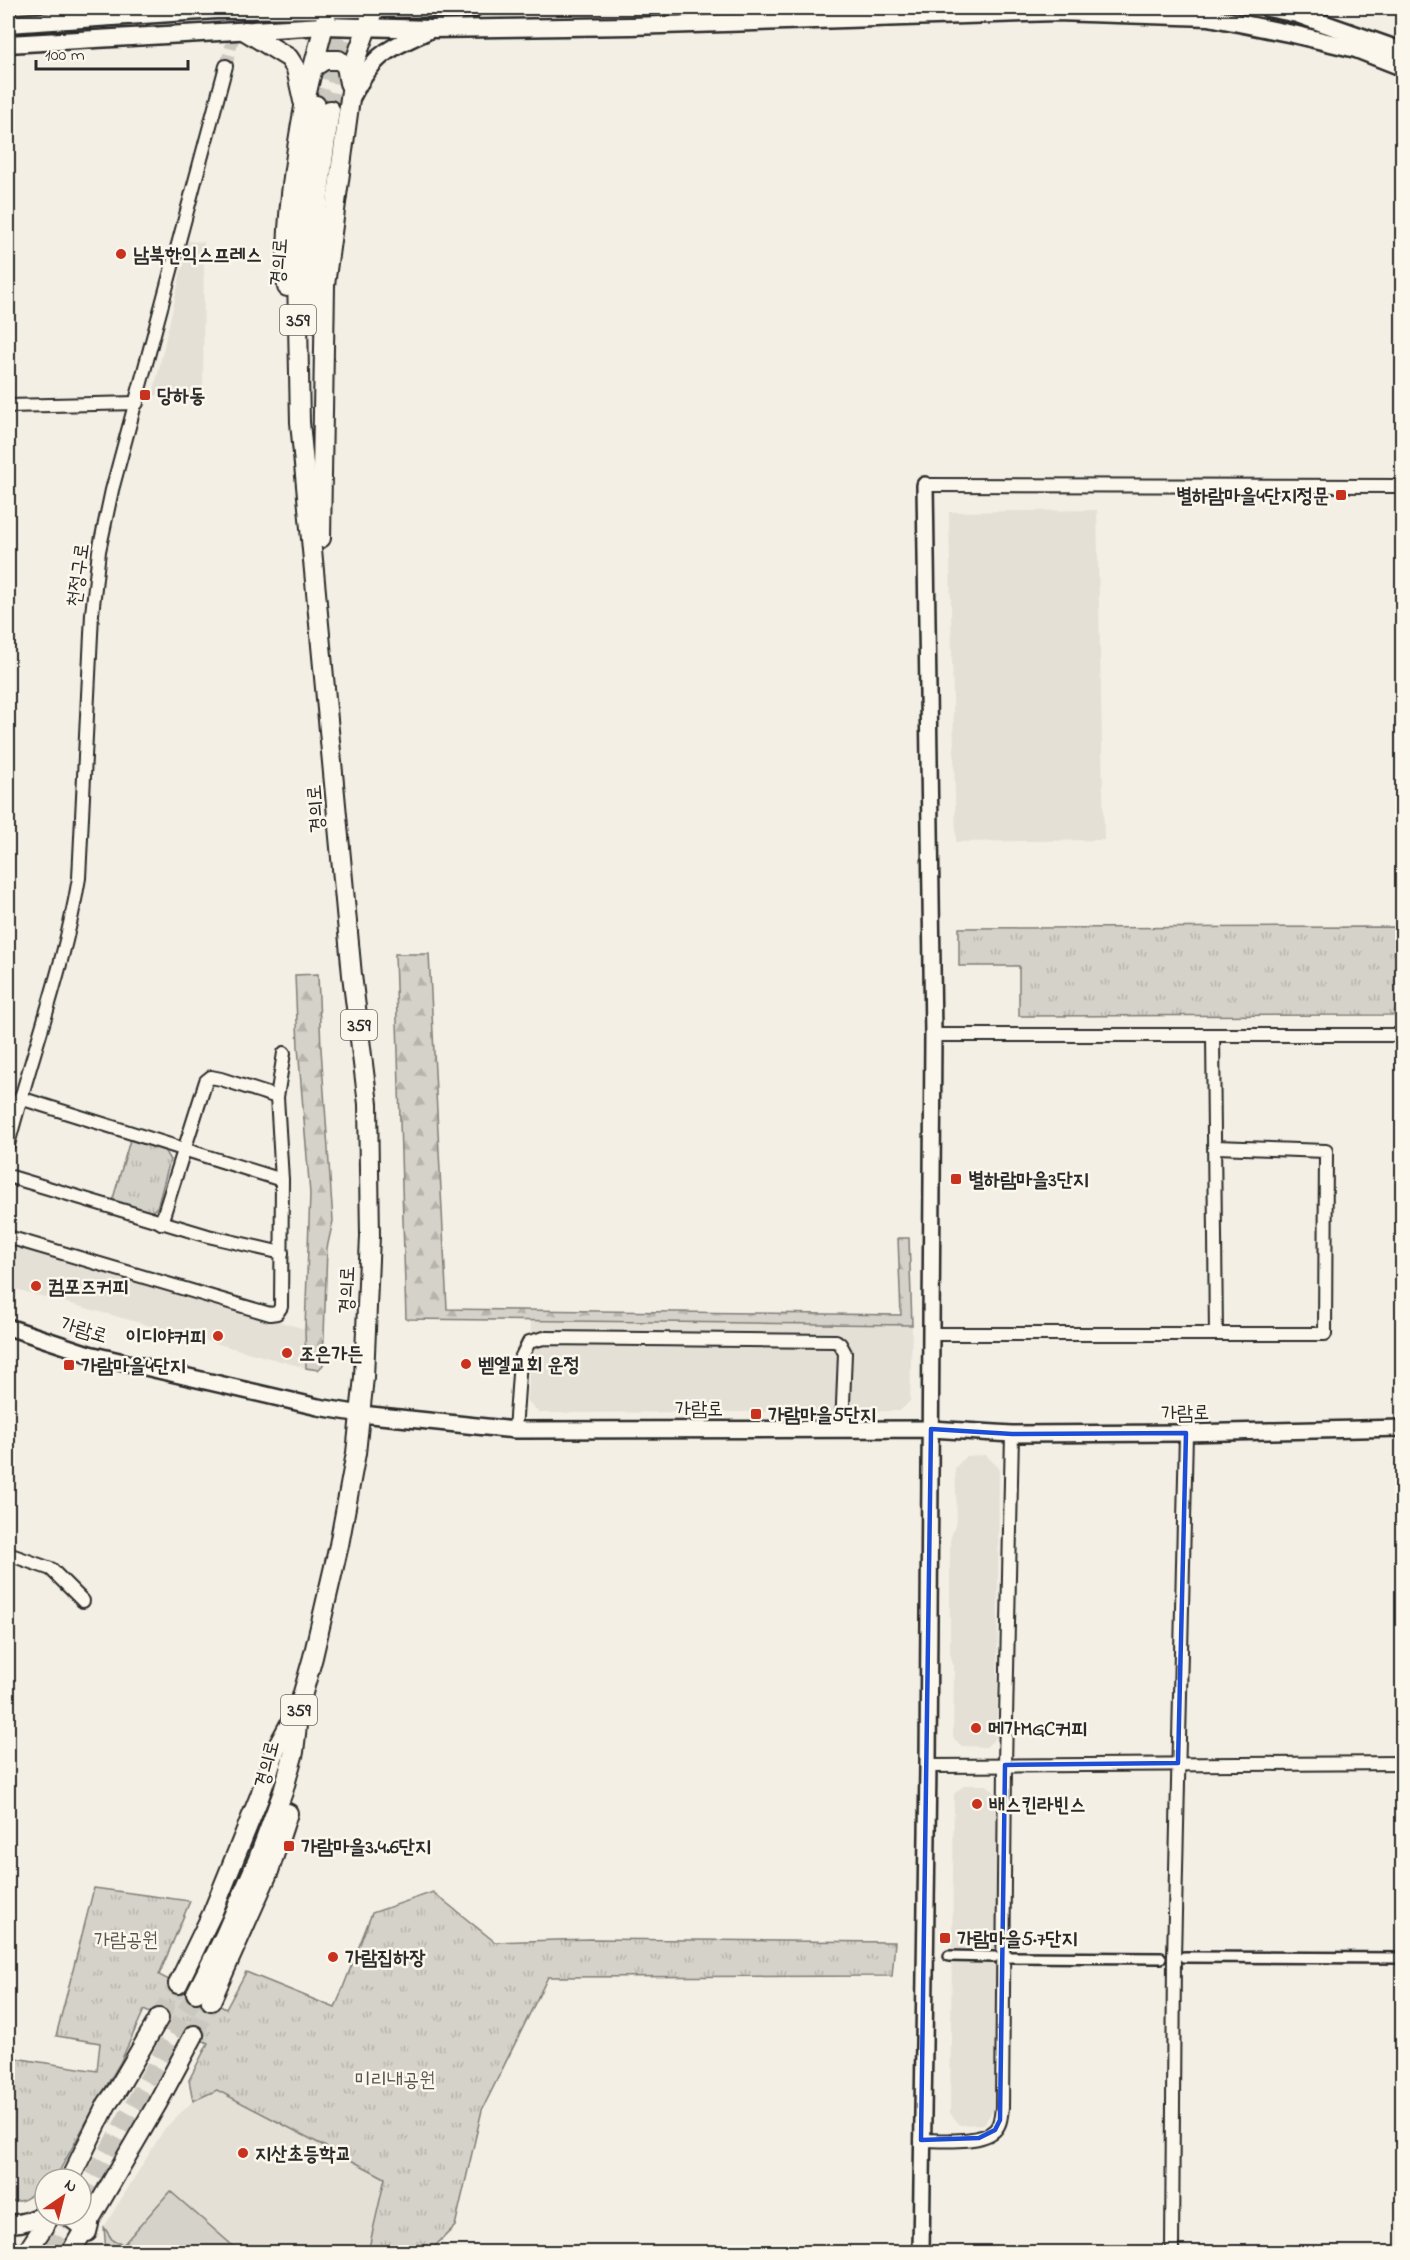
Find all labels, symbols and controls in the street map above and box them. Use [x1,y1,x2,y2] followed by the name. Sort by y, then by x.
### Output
[36,33,188,71] scale bar
[45,43,85,69] text: 100 m
[264,237,297,287] street label: 경의로
[133,242,262,271] place label: 남북한익스프레스
[114,247,128,261] marker: 남북한익스프레스
[280,305,316,335] road number: 359
[157,383,205,412] place label: 당하동
[138,388,152,402] marker: 당하동
[1176,483,1329,512] place label: 별하람마을4단지정문
[1334,488,1348,502] marker: 별하람마을4단지정문
[61,541,98,609] street label: 천정구로
[301,783,334,834] street label: 경의로
[341,1010,377,1040] road number: 359
[968,1167,1089,1196] place label: 별하람마을3단지
[949,1172,963,1186] marker: 별하람마을3단지
[333,1265,364,1315] street label: 경의로
[48,1274,128,1303] place label: 컴포즈커피
[29,1279,43,1293] marker: 컴포즈커피
[56,1310,111,1352] street label: 가람로
[126,1324,206,1353] place label: 이디야커피
[211,1329,225,1343] marker: 이디야커피
[299,1341,363,1370] place label: 조은가든
[280,1346,294,1360] marker: 조은가든
[478,1352,580,1381] place label: 벧엘교회 운정
[81,1353,186,1382] place label: 가람마을4단지
[459,1357,473,1371] marker: 벧엘교회 운정
[62,1358,76,1372] marker: 가람마을4단지
[675,1396,723,1425] street label: 가람로
[1161,1400,1209,1429] street label: 가람로
[768,1402,876,1431] place label: 가람마을5단지
[749,1407,763,1421] marker: 가람마을5단지
[281,1695,317,1725] road number: 359
[988,1716,1087,1745] place label: 메가MGC커피
[969,1721,983,1735] marker: 메가MGC커피
[249,1738,288,1792] street label: 경의로
[989,1792,1086,1821] place label: 배스킨라빈스
[970,1797,984,1811] marker: 배스킨라빈스
[301,1834,431,1863] place label: 가람마을3.4.6단지
[282,1839,296,1853] marker: 가람마을3.4.6단지
[957,1926,1078,1955] place label: 가람마을5·7단지
[94,1927,158,1956] park label: 가람공원
[938,1931,952,1945] marker: 가람마을5·7단지
[345,1945,425,1974] place label: 가람집하장
[326,1950,340,1964] marker: 가람집하장
[355,2067,435,2096] park label: 미리내공원
[255,2141,352,2170] place label: 지산초등학교
[236,2146,250,2160] marker: 지산초등학교
[33,2167,93,2227] north arrow
[59,2173,82,2199] text: N

